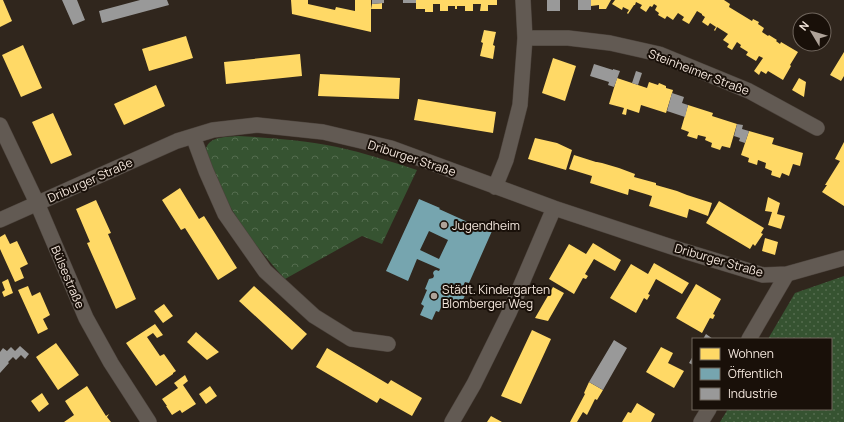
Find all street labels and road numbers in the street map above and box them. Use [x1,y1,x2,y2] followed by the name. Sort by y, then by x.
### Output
[646,45,752,99] street label: Steinheimer Straße
[366,136,458,180] street label: Driburger Straße
[45,154,135,206] street label: Driburger Straße
[673,239,765,281] street label: Driburger Straße
[47,243,89,311] street label: Bülsestraße

